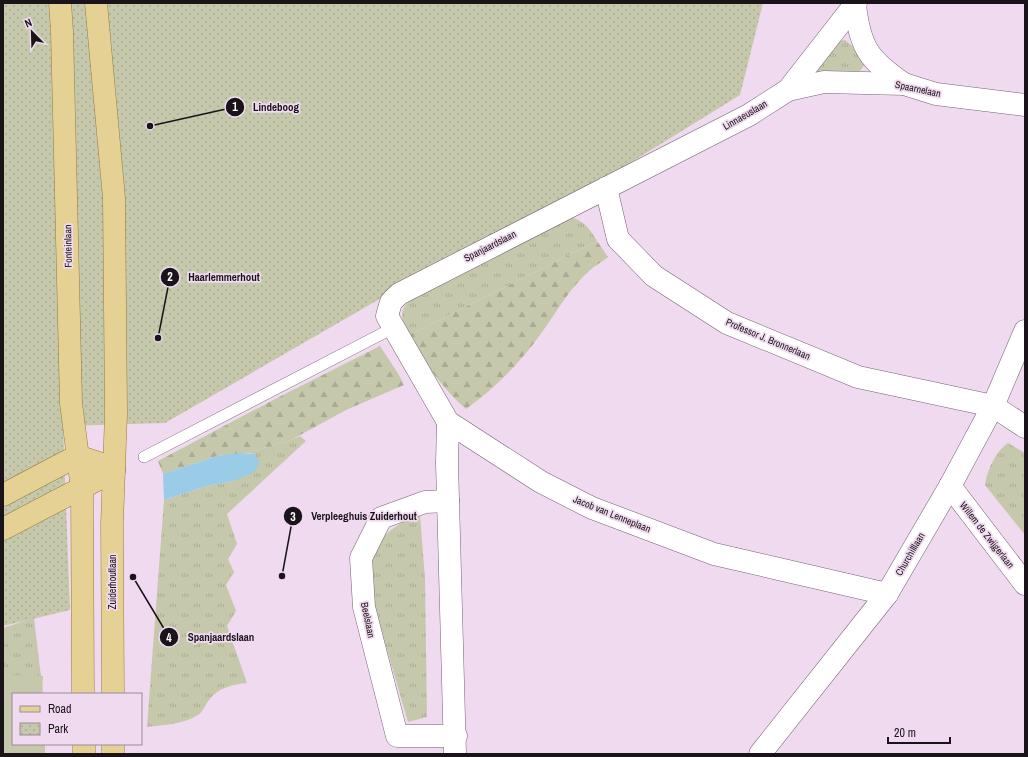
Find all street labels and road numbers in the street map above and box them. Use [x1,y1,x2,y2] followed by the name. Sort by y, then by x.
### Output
[894,78,942,100] street label: Spaarnelaan
[720,97,770,133] street label: Linnaeuslaan
[61,224,75,268] street label: Fonteinlaan
[462,227,518,265] street label: Spanjaardslaan
[724,315,812,363] street label: Professor J. Bronnerlaan
[571,493,653,535] street label: Jacob van Lenneplaan
[957,499,1017,571] street label: Willem de Zwijgerlaan
[892,530,928,578] street label: Churchilllaan
[106,554,119,610] street label: Zuiderhoutlaan
[358,601,378,639] street label: Beelslaan

